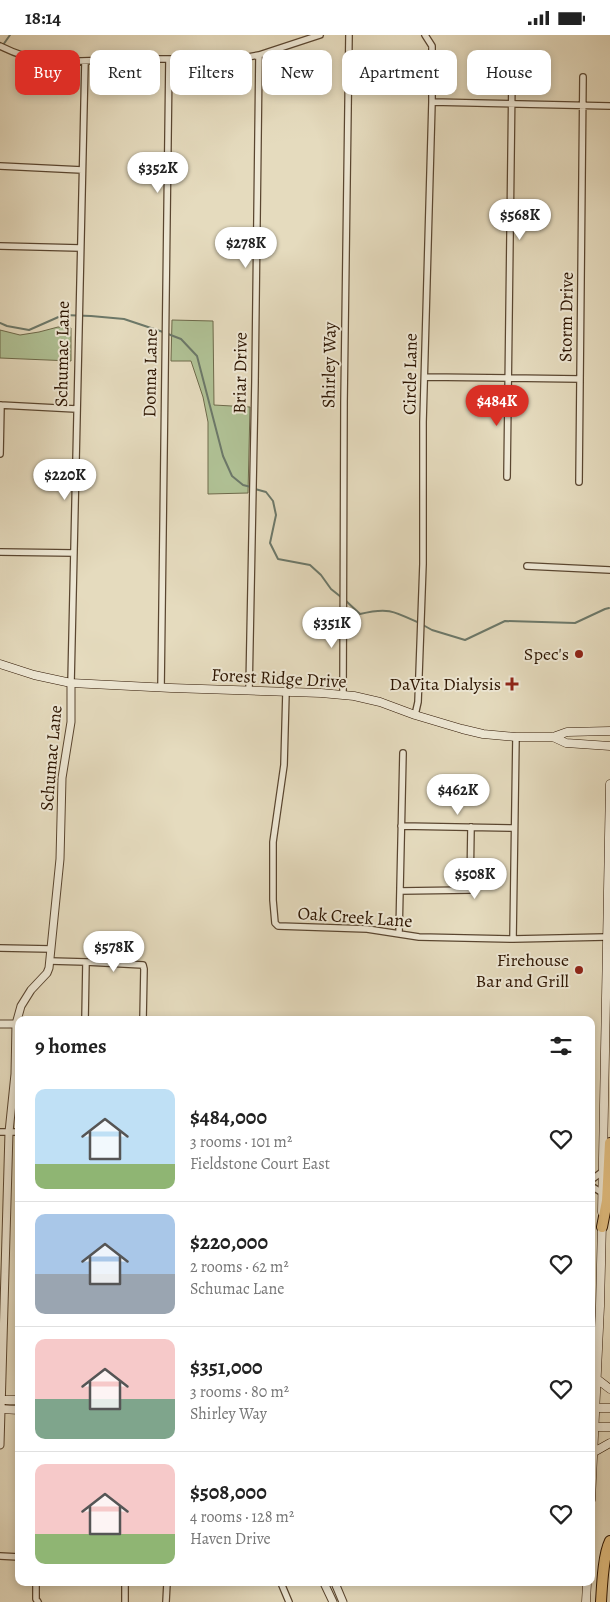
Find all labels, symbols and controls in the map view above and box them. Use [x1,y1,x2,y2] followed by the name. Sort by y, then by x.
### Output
[25,5,61,31] text: 18:14
[15,50,80,95] chip: Buy
[90,50,160,95] chip: Rent
[170,50,252,95] chip: Filters
[262,50,332,95] chip: New
[342,50,457,95] chip: Apartment
[467,50,551,95] chip: House
[123,151,193,194] pin: $352K
[138,157,178,179] text: $352K
[485,199,555,241] pin: $568K
[500,204,540,226] text: $568K
[211,227,281,269] pin: $278K
[226,232,266,254] text: $278K
[553,272,579,362] street label: Storm Drive
[49,301,75,407] street label: Schumac Lane
[316,321,342,408] street label: Shirley Way
[137,328,163,418] street label: Donna Lane
[227,332,253,414] street label: Briar Drive
[397,333,423,415] street label: Circle Lane
[462,385,532,427] pin: $484K
[477,390,517,412] text: $484K
[30,459,100,501] pin: $220K
[44,464,86,486] text: $220K
[297,607,367,649] pin: $351K
[313,612,351,634] text: $351K
[524,642,569,666] place label: Spec's
[573,648,585,660] marker: Spec's
[211,662,347,694] street label: Forest Ridge Drive
[389,672,501,696] place label: DaVita Dialysis
[505,677,519,691] marker: DaVita Dialysis
[34,704,68,812] street label: Schumac Lane
[423,773,493,816] pin: $462K
[438,779,478,801] text: $462K
[440,857,510,900] pin: $508K
[455,863,495,885] text: $508K
[297,901,413,933] street label: Oak Creek Lane
[79,931,149,973] pin: $578K
[94,936,134,958] text: $578K
[476,948,570,993] place label: Firehouse Bar and Grill
[573,964,585,976] marker: Firehouse Bar and Grill
[35,1032,106,1060] text: 9 homes
[547,1032,575,1060] icon: filters
[190,1103,267,1131] text: $484,000
[75,1109,135,1169] icon: home
[547,1125,575,1153] icon: heart
[190,1131,292,1153] text: 3 rooms · 101 m²
[190,1153,330,1175] text: Fieldstone Court East
[190,1228,268,1256] text: $220,000
[75,1234,135,1294] icon: home
[547,1250,575,1278] icon: heart
[190,1256,289,1278] text: 2 rooms · 62 m²
[190,1278,284,1300] text: Schumac Lane
[190,1353,263,1381] text: $351,000
[75,1359,135,1419] icon: home
[547,1375,575,1403] icon: heart
[190,1381,289,1403] text: 3 rooms · 80 m²
[190,1403,267,1425] text: Shirley Way
[190,1478,267,1506] text: $508,000
[75,1484,135,1544] icon: home
[547,1500,575,1528] icon: heart
[190,1506,294,1528] text: 4 rooms · 128 m²
[190,1528,271,1550] text: Haven Drive

